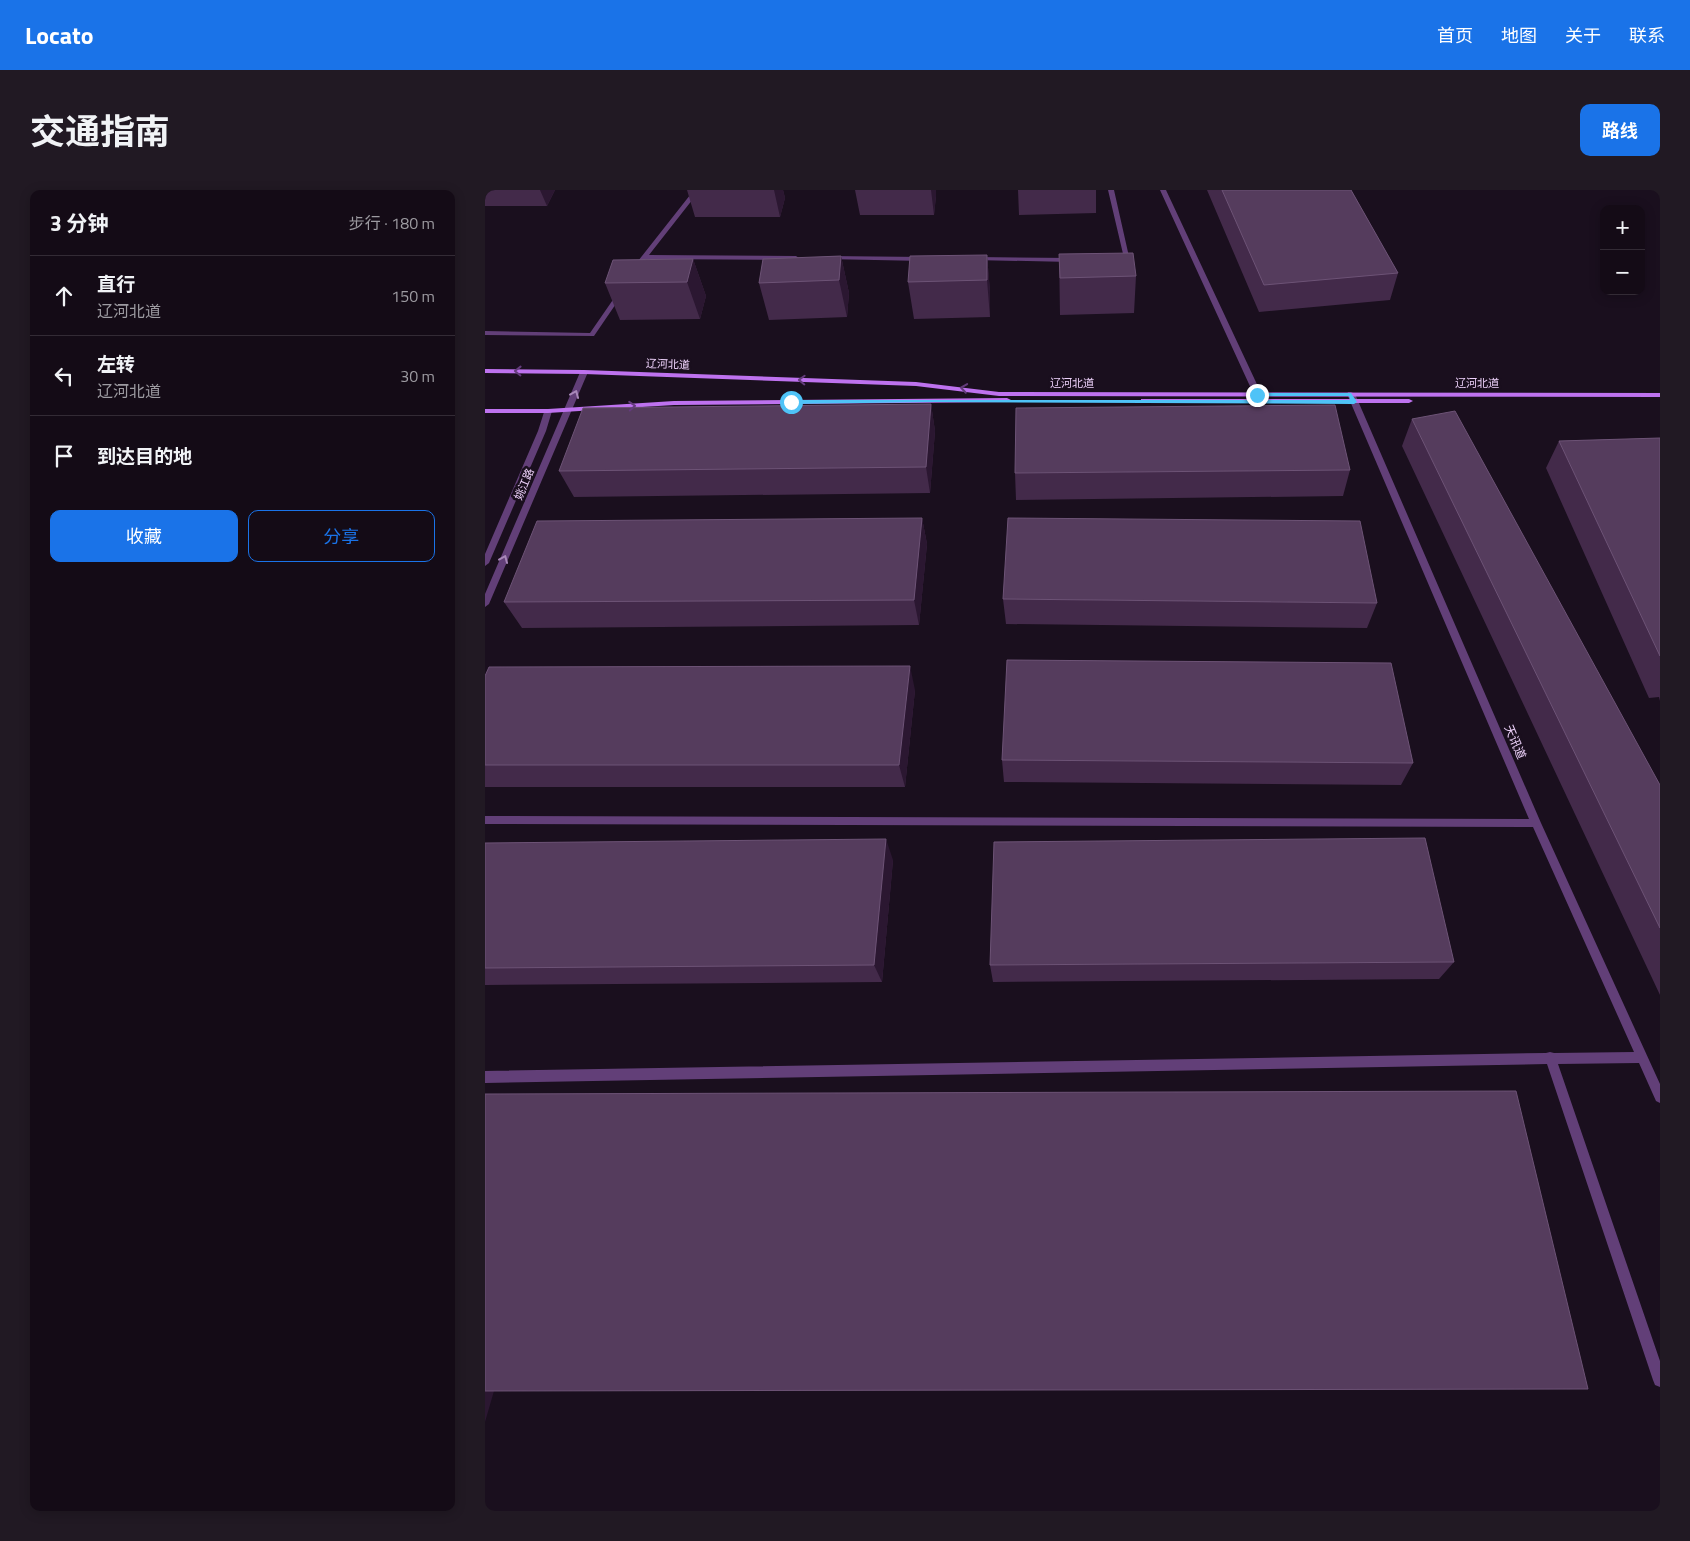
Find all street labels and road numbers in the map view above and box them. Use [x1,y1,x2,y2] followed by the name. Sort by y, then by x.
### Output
[646,355,690,373] street label: 辽河北道
[1050,375,1094,391] street label: 辽河北道
[1455,375,1499,391] street label: 辽河北道
[510,466,538,502] street label: 姚江路
[1500,722,1531,762] street label: 天讯道

